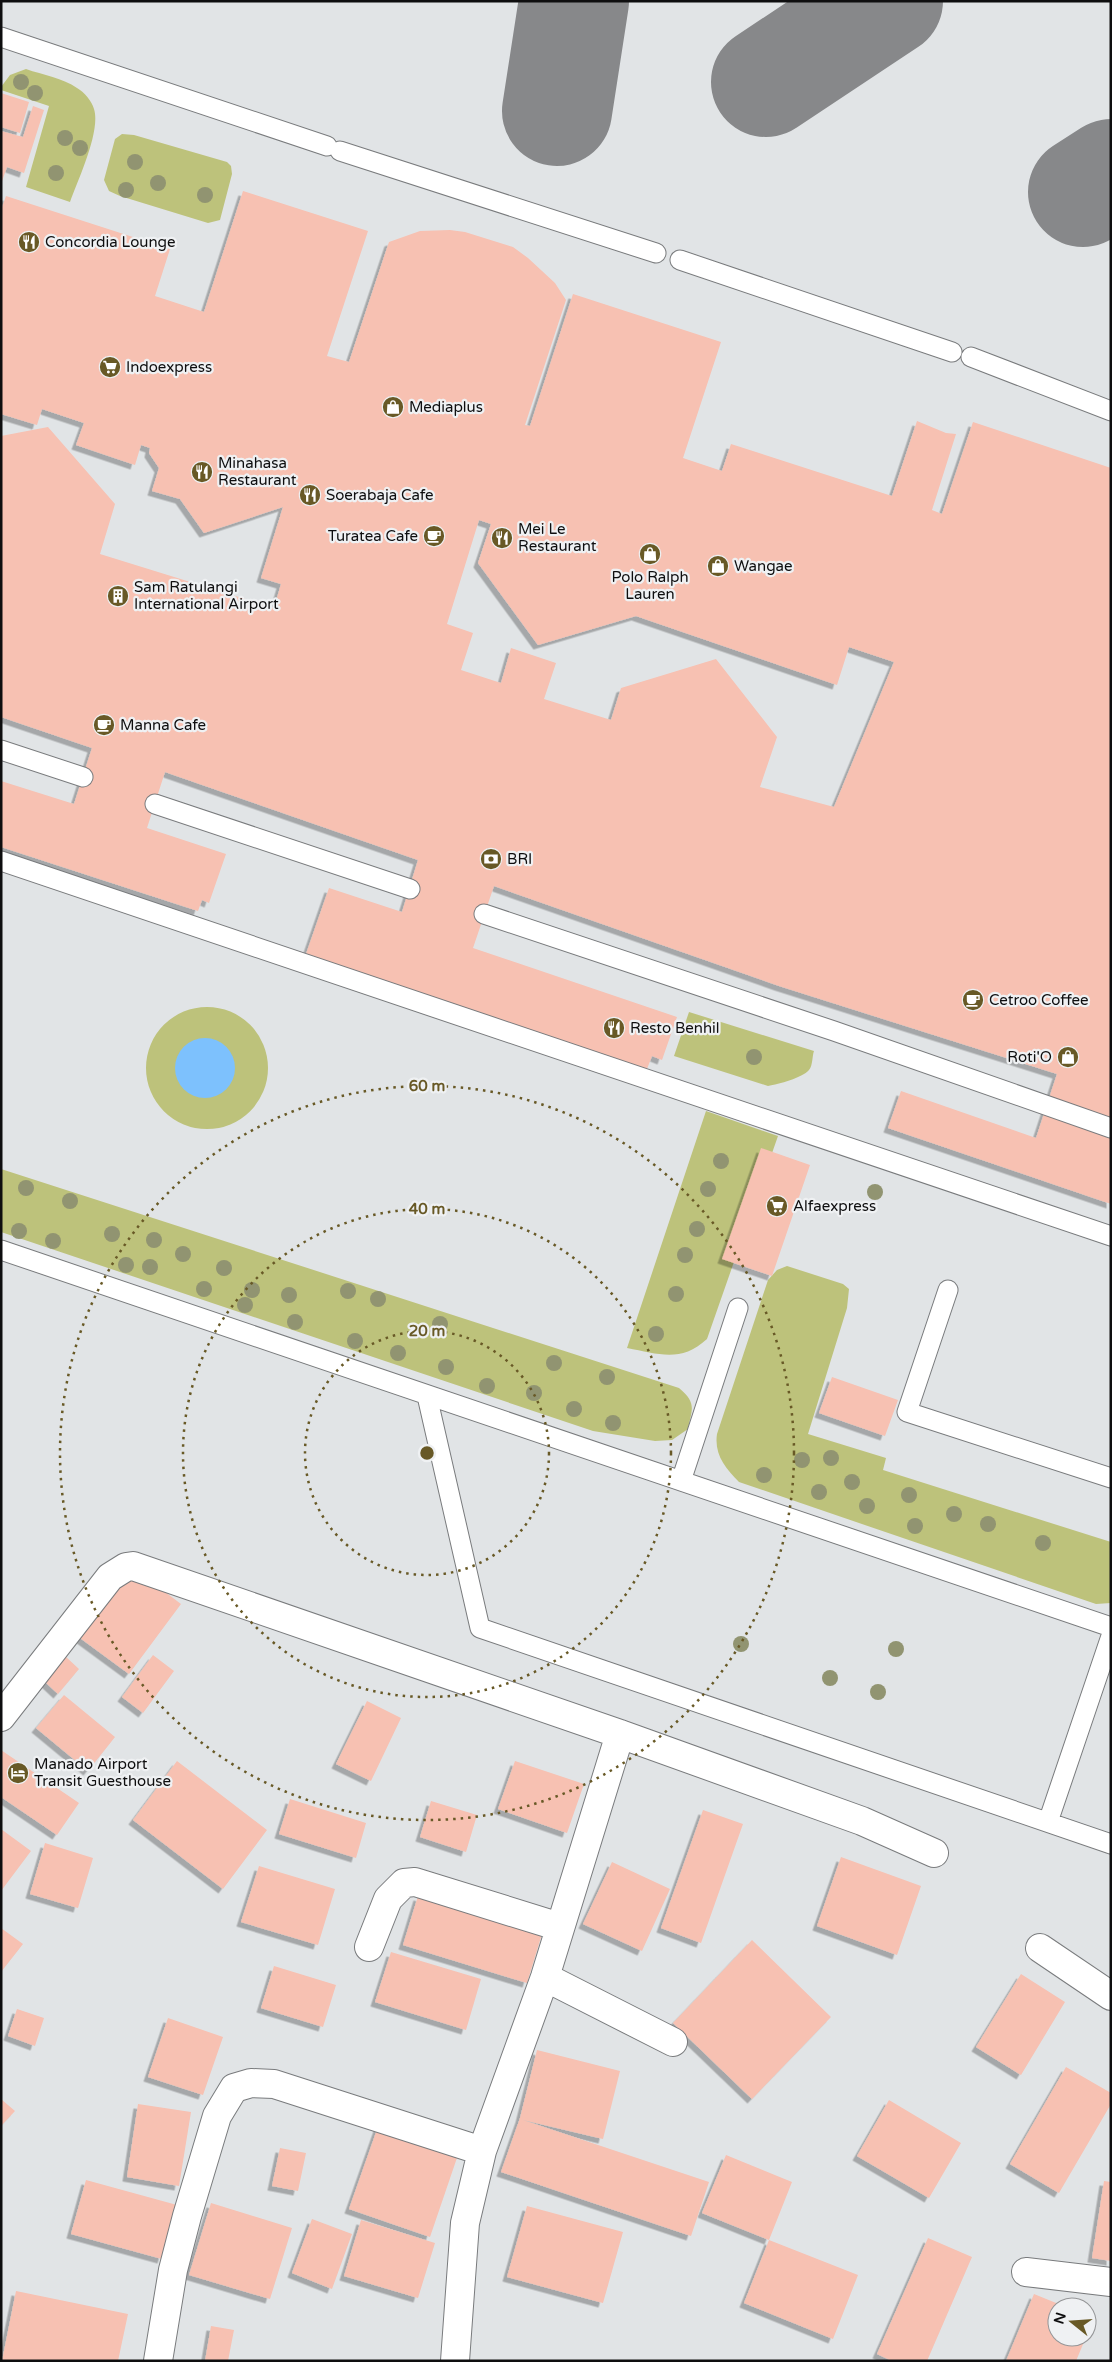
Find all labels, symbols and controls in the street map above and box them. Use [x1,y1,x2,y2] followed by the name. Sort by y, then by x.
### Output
[17,230,41,254] restaurant icon: Concordia Lounge
[45,233,176,251] place label: Concordia Lounge
[98,355,122,379] supermarket icon: Indoexpress
[126,358,212,376] place label: Indoexpress
[381,395,405,419] shop icon: Mediaplus
[409,398,483,416] place label: Mediaplus
[218,454,297,489] place label: Minahasa Restaurant
[190,460,214,484] restaurant icon: Minahasa Restaurant
[298,483,322,507] restaurant icon: Soerabaja Cafe
[326,486,434,504] place label: Soerabaja Cafe
[518,520,597,555] place label: Mei Le Restaurant
[422,524,446,548] cafe icon: Turatea Cafe
[490,526,514,550] restaurant icon: Mei Le Restaurant
[328,527,418,545] place label: Turatea Cafe
[638,542,662,566] shop icon: Polo Ralph Lauren
[706,554,730,578] shop icon: Wangae
[734,557,793,575] place label: Wangae
[611,568,689,603] place label: Polo Ralph Lauren
[134,578,279,613] place label: Sam Ratulangi International Airport
[106,584,130,608] building icon: Sam Ratulangi International Airport
[92,713,116,737] cafe icon: Manna Cafe
[120,716,206,734] place label: Manna Cafe
[479,847,503,871] bank icon: BRI
[507,850,532,868] place label: BRI
[961,988,985,1012] cafe icon: Cetroo Coffee
[989,991,1088,1009] place label: Cetroo Coffee
[602,1016,626,1040] restaurant icon: Resto Benhil
[630,1019,720,1037] place label: Resto Benhil
[1056,1045,1080,1069] shop icon: Roti'O
[1007,1048,1052,1066] place label: Roti'O
[409,1077,445,1095] text: 60 m
[765,1194,789,1218] supermarket icon: Alfaexpress
[793,1197,876,1215] place label: Alfaexpress
[409,1200,445,1218] text: 40 m
[409,1322,445,1340] text: 20 m
[418,1444,436,1462] centre of rings
[34,1755,171,1790] place label: Manado Airport Transit Guesthouse
[6,1761,30,1785] hotel icon: Manado Airport Transit Guesthouse
[1047,2297,1097,2347] north arrow
[1050,2310,1070,2326] text: N

